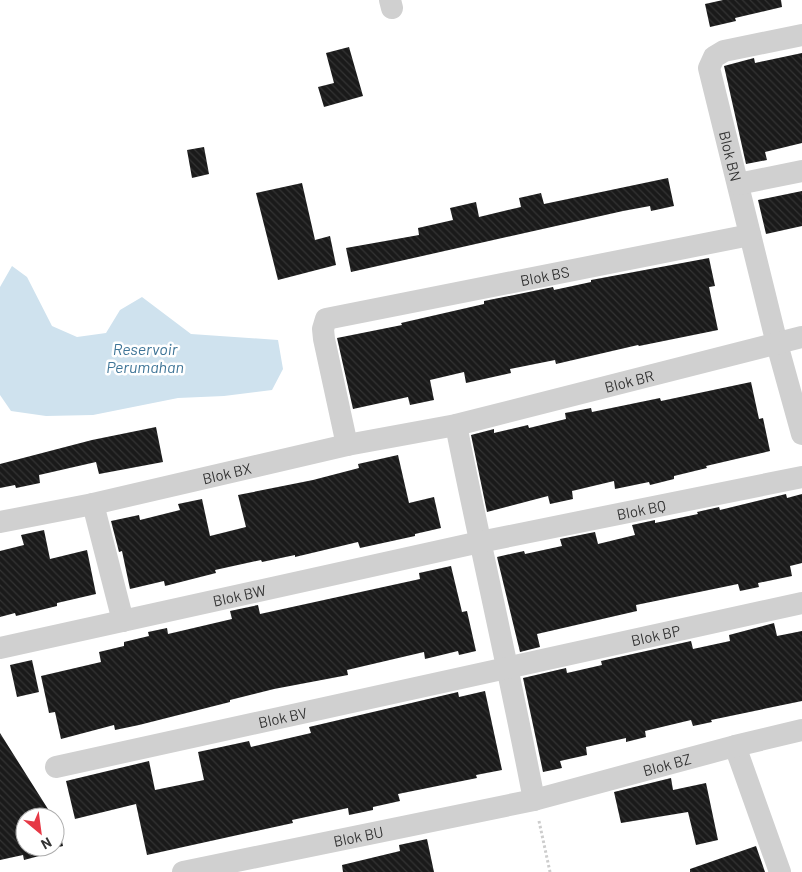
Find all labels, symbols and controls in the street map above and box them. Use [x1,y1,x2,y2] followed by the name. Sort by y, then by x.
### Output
[716,129,746,183] street label: Blok BN
[519,262,571,289] street label: Blok BS
[106,339,184,376] water label: Reservoir Perumahan
[603,366,656,396] street label: Blok BR
[200,459,253,487] street label: Blok BX
[615,496,667,523] street label: Blok BQ
[211,581,267,610] street label: Blok BW
[629,621,682,649] street label: Blok BP
[256,703,309,731] street label: Blok BV
[641,749,693,779] street label: Blok BZ
[15,807,65,857] north arrow
[332,822,385,850] street label: Blok BU
[38,834,55,853] text: N

